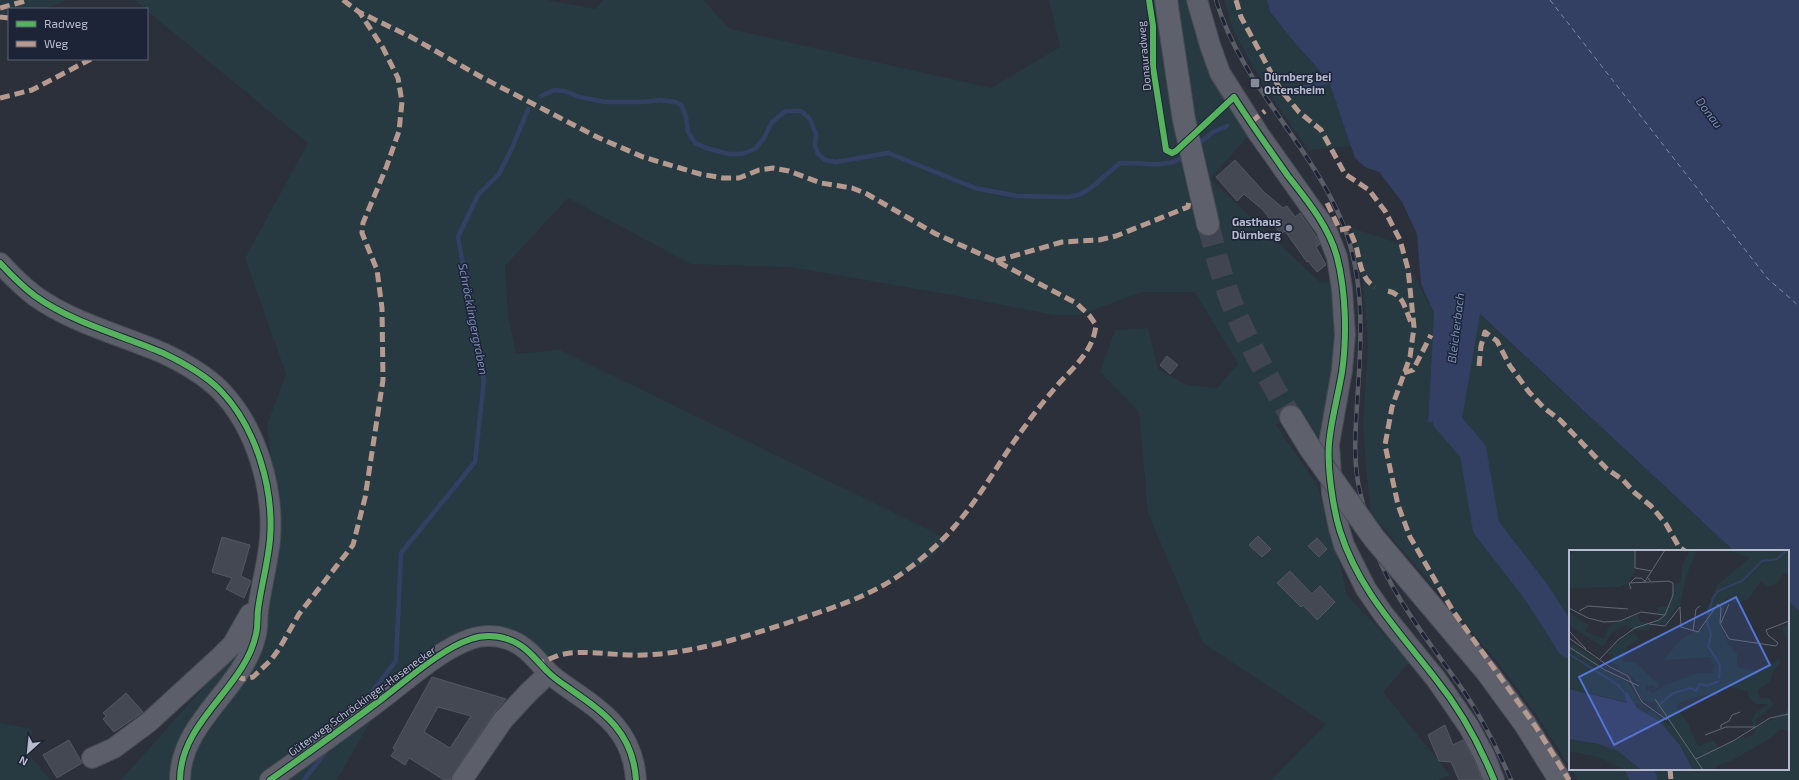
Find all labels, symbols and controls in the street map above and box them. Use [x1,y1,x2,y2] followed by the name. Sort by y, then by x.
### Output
[8,8,148,60] legend
[44,16,88,30] text: Radweg
[1134,21,1153,92] street label: Donauradweg
[44,36,69,50] text: Weg
[1264,70,1331,96] place label: Dürnberg bei Ottensheim
[1249,77,1261,89] marker: Dürnberg bei Ottensheim
[1694,94,1726,131] water label: Donau
[1232,215,1282,241] place label: Gasthaus Dürnberg
[1284,223,1294,233] marker: Gasthaus Dürnberg
[456,262,492,376] water label: Schröcklingergraben
[1444,292,1466,364] water label: Bleicherbach
[1569,550,1789,770] inset map
[286,642,438,758] street label: Güterweg Schröckinger-Hasenecker
[8,732,48,772] north arrow
[17,754,30,769] text: N

